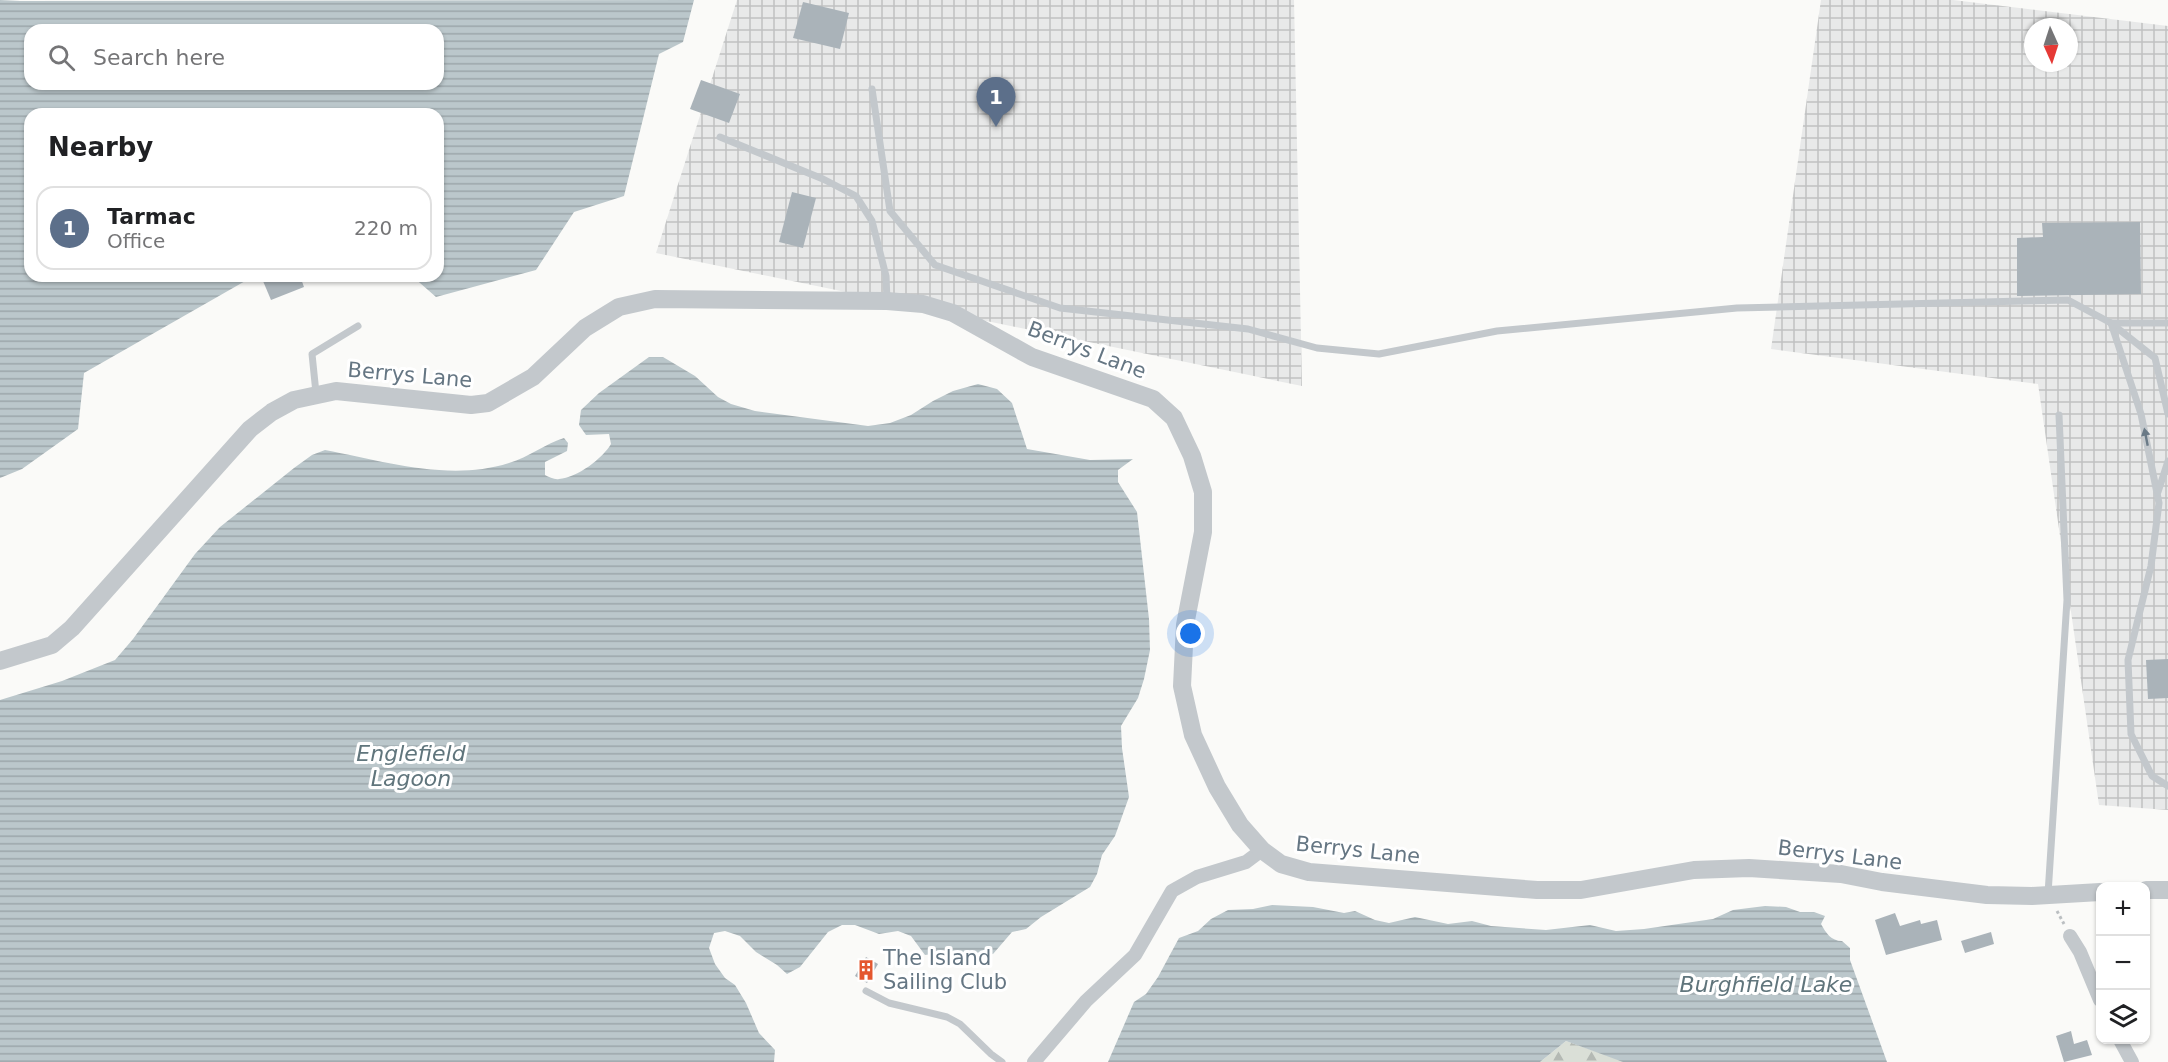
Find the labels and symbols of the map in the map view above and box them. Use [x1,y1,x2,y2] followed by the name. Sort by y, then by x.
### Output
[2024,18,2078,72] north arrow
[976,78,1016,127] pin: 1
[1024,316,1150,384] street label: Berrys Lane
[347,358,473,392] street label: Berrys Lane
[2141,427,2150,446] one-way arrow
[1176,619,1205,648] your location
[356,741,467,791] water label: Englefield Lagoon
[1295,832,1421,868] street label: Berrys Lane
[1776,835,1904,875] street label: Berrys Lane
[882,946,1007,994] place label: The Island Sailing Club
[854,958,878,982] building icon: The Island Sailing Club
[1680,972,1852,997] water label: Burghfield Lake

